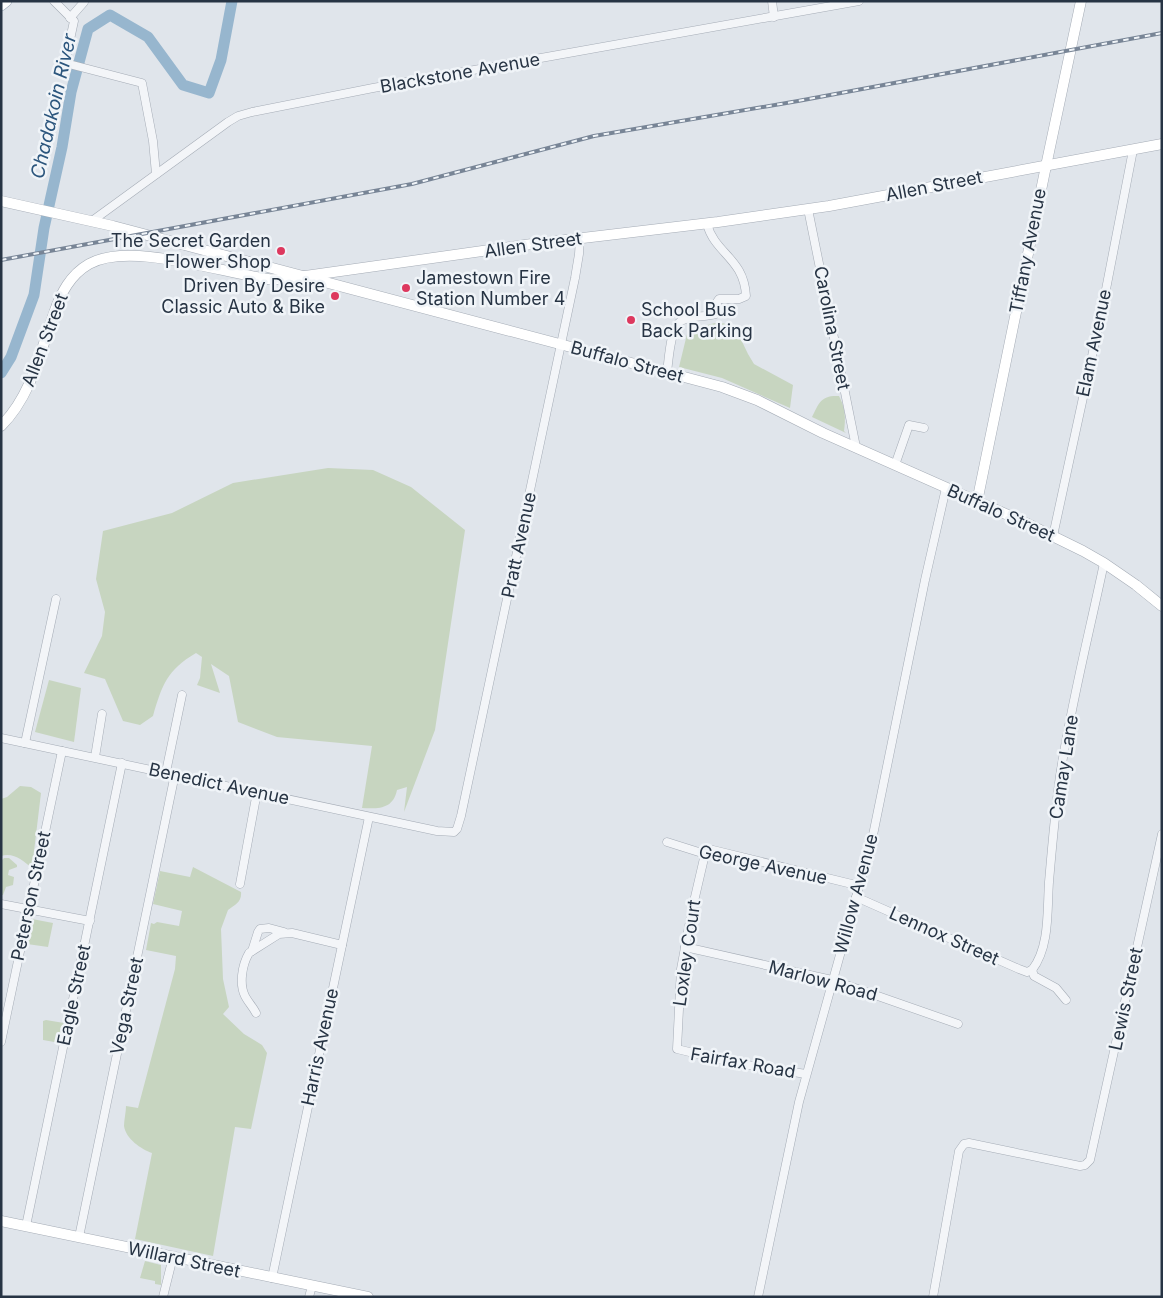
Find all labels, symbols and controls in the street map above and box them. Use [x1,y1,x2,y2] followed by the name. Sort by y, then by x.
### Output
[26,31,82,181] water label: Chadakoin River
[378,48,541,97] street label: Blackstone Avenue
[884,166,984,205] street label: Allen Street
[1005,186,1050,315] street label: Tiffany Avenue
[483,227,583,262] street label: Allen Street
[111,230,271,272] place label: The Secret Garden Flower Shop
[275,245,287,257] marker: The Secret Garden Flower Shop
[810,264,855,392] street label: Carolina Street
[416,267,565,309] place label: Jamestown Fire Station Number 4
[161,275,325,317] place label: Driven By Desire Classic Auto & Bike
[400,282,412,294] marker: Jamestown Fire Station Number 4
[1072,287,1115,399] street label: Elam Avenue
[17,290,72,389] street label: Allen Street
[329,290,341,302] marker: Driven By Desire Classic Auto & Bike
[641,299,753,341] place label: School Bus Back Parking
[625,314,637,326] marker: School Bus Back Parking
[568,336,686,387] street label: Buffalo Street
[944,479,1059,546] street label: Buffalo Street
[497,490,540,600] street label: Pratt Avenue
[1045,713,1082,821] street label: Camay Lane
[147,758,291,809] street label: Benedict Avenue
[7,829,54,962] street label: Peterson Street
[829,831,882,957] street label: Willow Avenue
[697,841,829,888] street label: George Avenue
[669,898,704,1008] street label: Loxley Court
[886,902,1002,969] street label: Lennox Street
[53,942,94,1047] street label: Eagle Street
[1104,945,1147,1052] street label: Lewis Street
[106,955,147,1056] street label: Vega Street
[767,956,880,1005] street label: Marlow Road
[297,986,342,1108] street label: Harris Avenue
[689,1043,797,1082] street label: Fairfax Road
[126,1237,242,1282] street label: Willard Street

